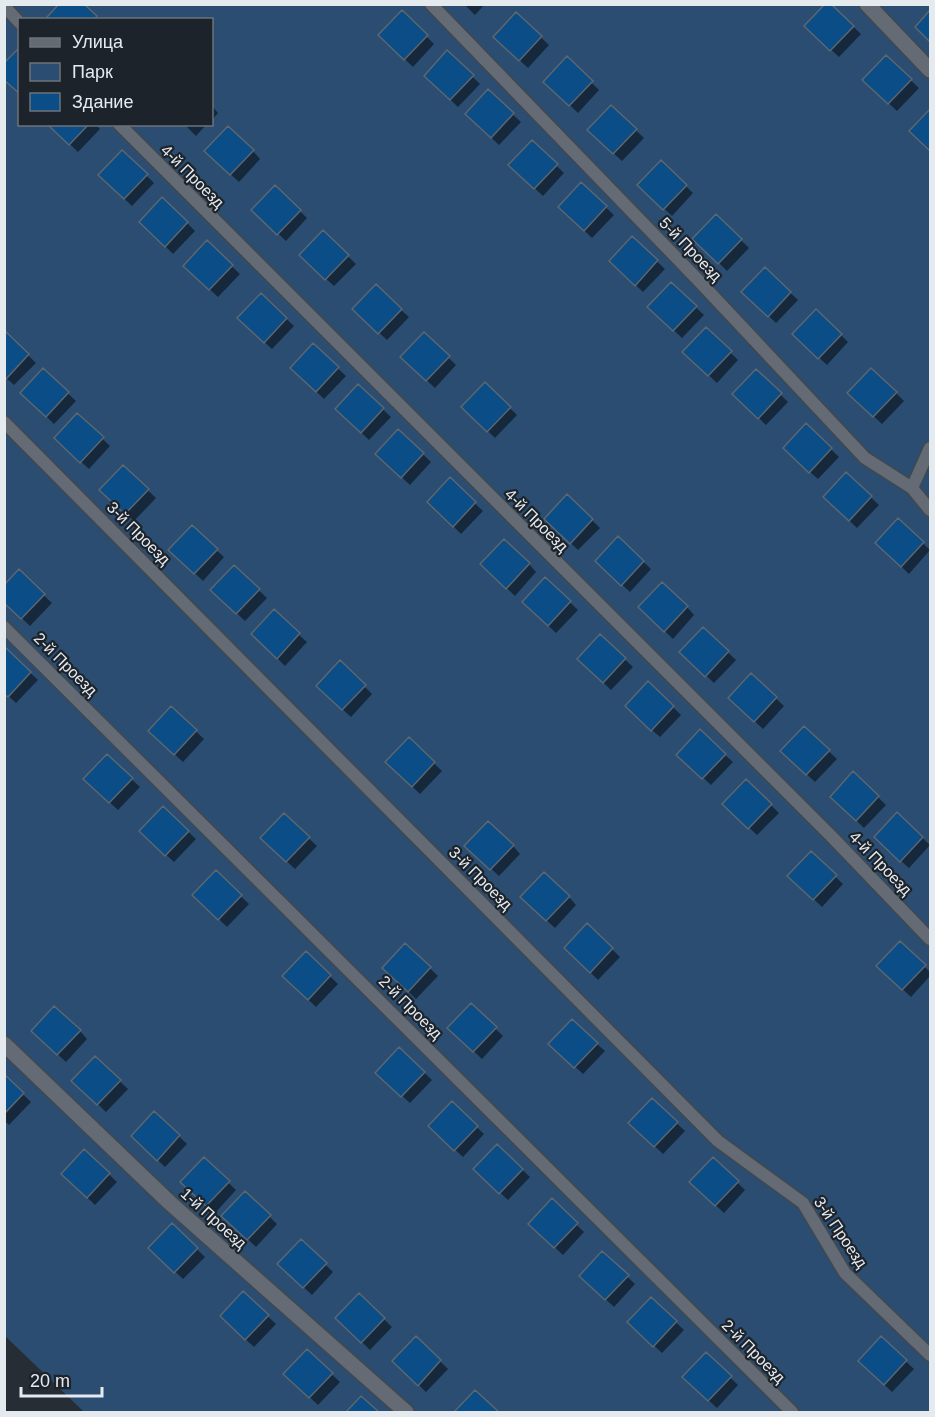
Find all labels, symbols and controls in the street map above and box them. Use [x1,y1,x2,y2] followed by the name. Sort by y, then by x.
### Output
[18,18,213,126] legend
[72,32,124,52] text: Улица
[72,62,113,82] text: Парк
[72,92,133,112] text: Здание
[158,141,228,212] street label: 4-й Проезд
[656,214,726,285] street label: 5-й Проезд
[502,485,572,556] street label: 4-й Проезд
[104,498,174,569] street label: 3-й Проезд
[31,629,101,700] street label: 2-й Проезд
[846,828,916,899] street label: 4-й Проезд
[446,843,516,914] street label: 3-й Проезд
[376,972,446,1043] street label: 2-й Проезд
[178,1185,250,1252] street label: 1-й Проезд
[811,1194,871,1271] street label: 3-й Проезд
[719,1316,789,1387] street label: 2-й Проезд
[21,1360,102,1398] scale bar
[30,1371,70,1391] text: 20 m

